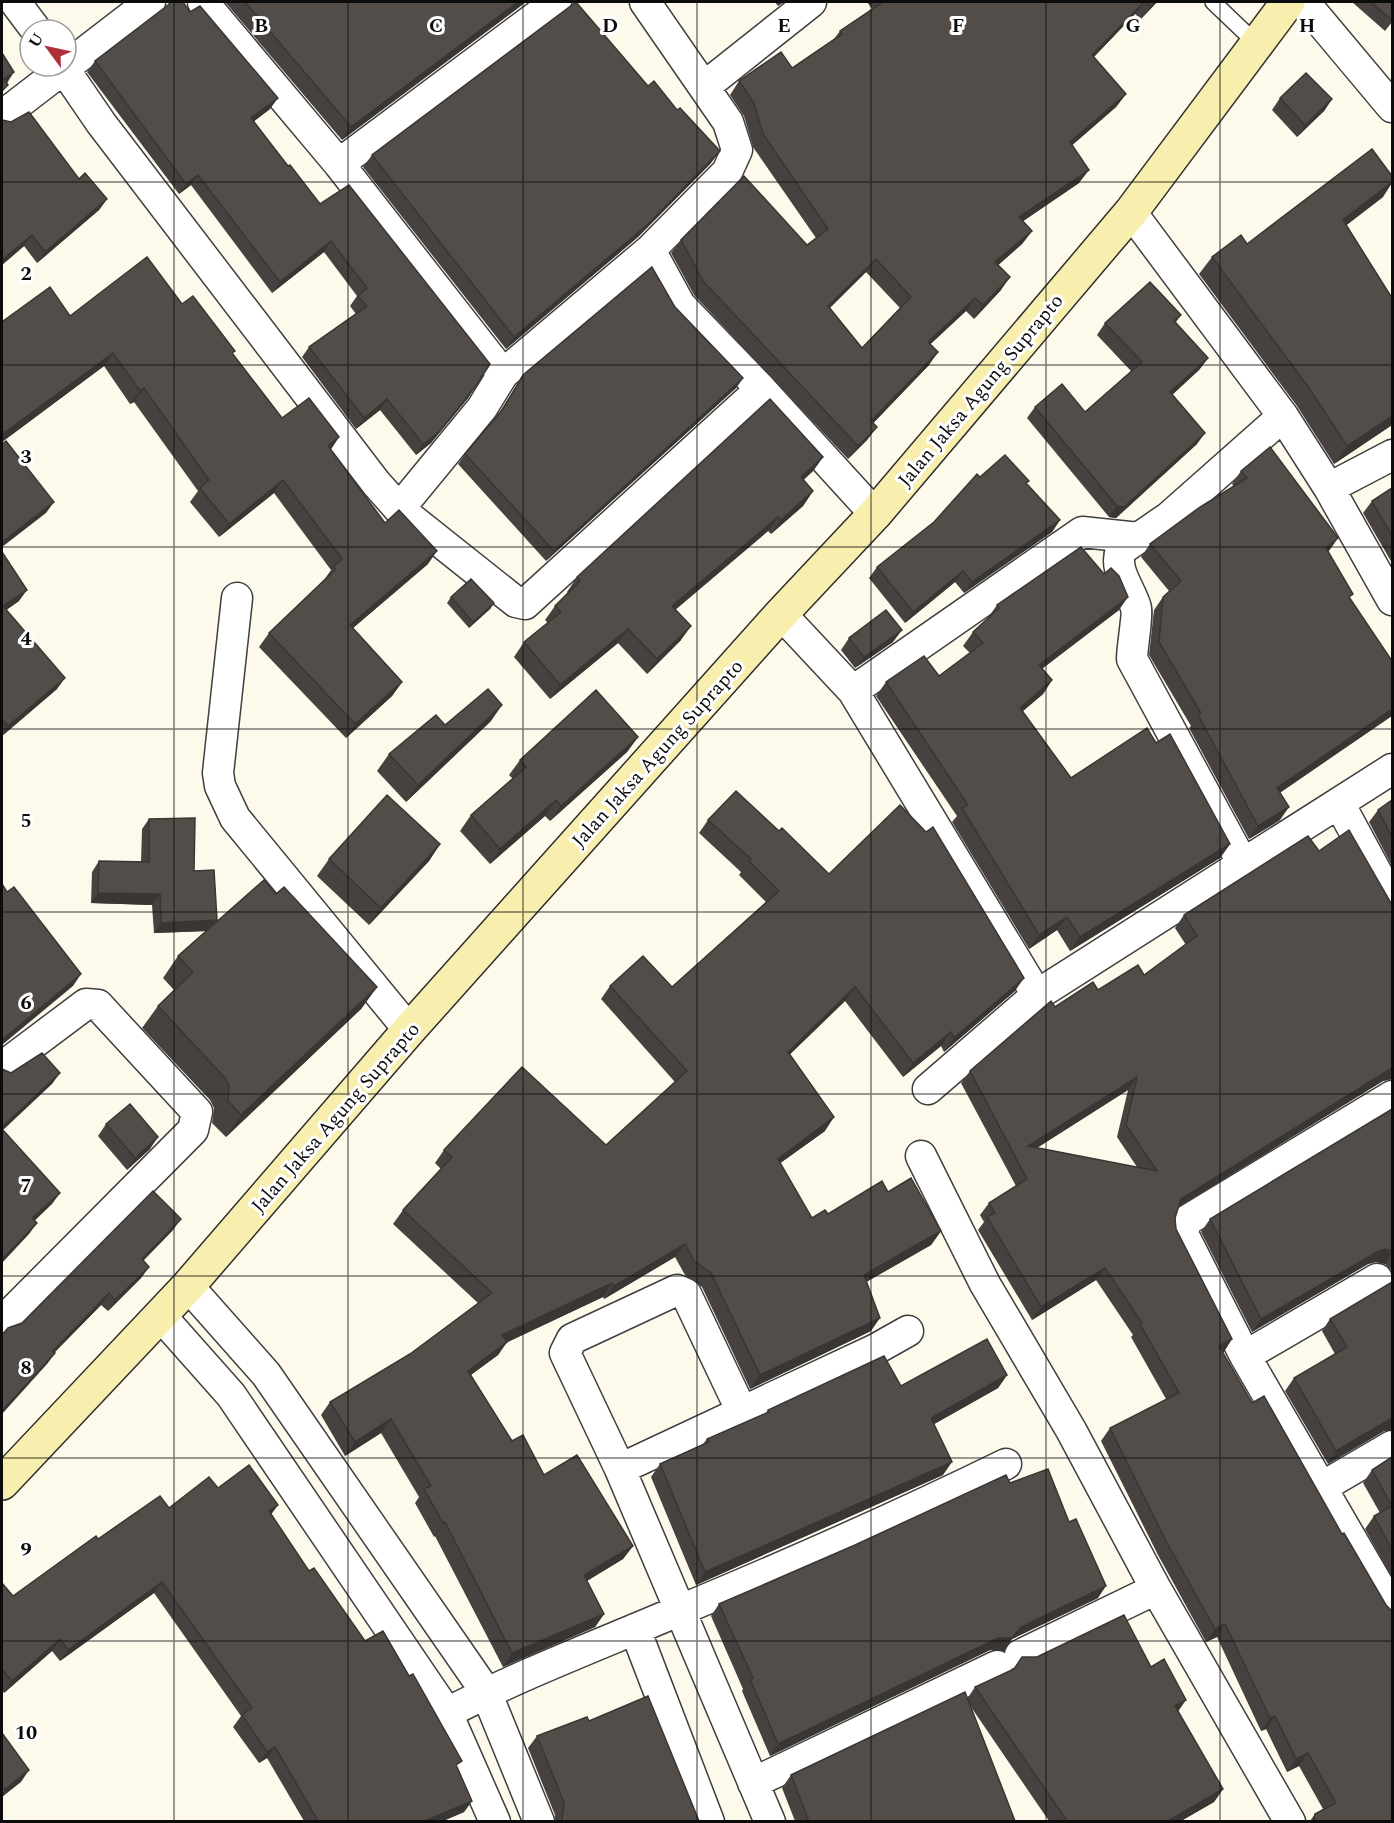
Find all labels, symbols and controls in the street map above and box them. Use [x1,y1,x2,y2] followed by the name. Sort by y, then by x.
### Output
[254,11,268,41] text: B
[429,11,443,41] text: C
[602,11,618,41] text: D
[777,11,791,41] text: E
[952,11,964,41] text: F
[1125,11,1141,41] text: G
[1299,11,1315,41] text: H
[18,18,78,78] north arrow
[23,28,50,53] text: U
[20,259,32,289] text: 2
[891,287,1071,494] street label: Jalan Jaksa Agung Suprapto
[20,442,32,472] text: 3
[20,624,32,654] text: 4
[565,653,751,855] street label: Jalan Jaksa Agung Suprapto
[20,806,32,836] text: 5
[20,988,32,1018] text: 6
[244,1015,427,1220] street label: Jalan Jaksa Agung Suprapto
[20,1171,32,1201] text: 7
[20,1353,32,1383] text: 8
[20,1535,32,1565] text: 9
[15,1718,37,1748] text: 10

